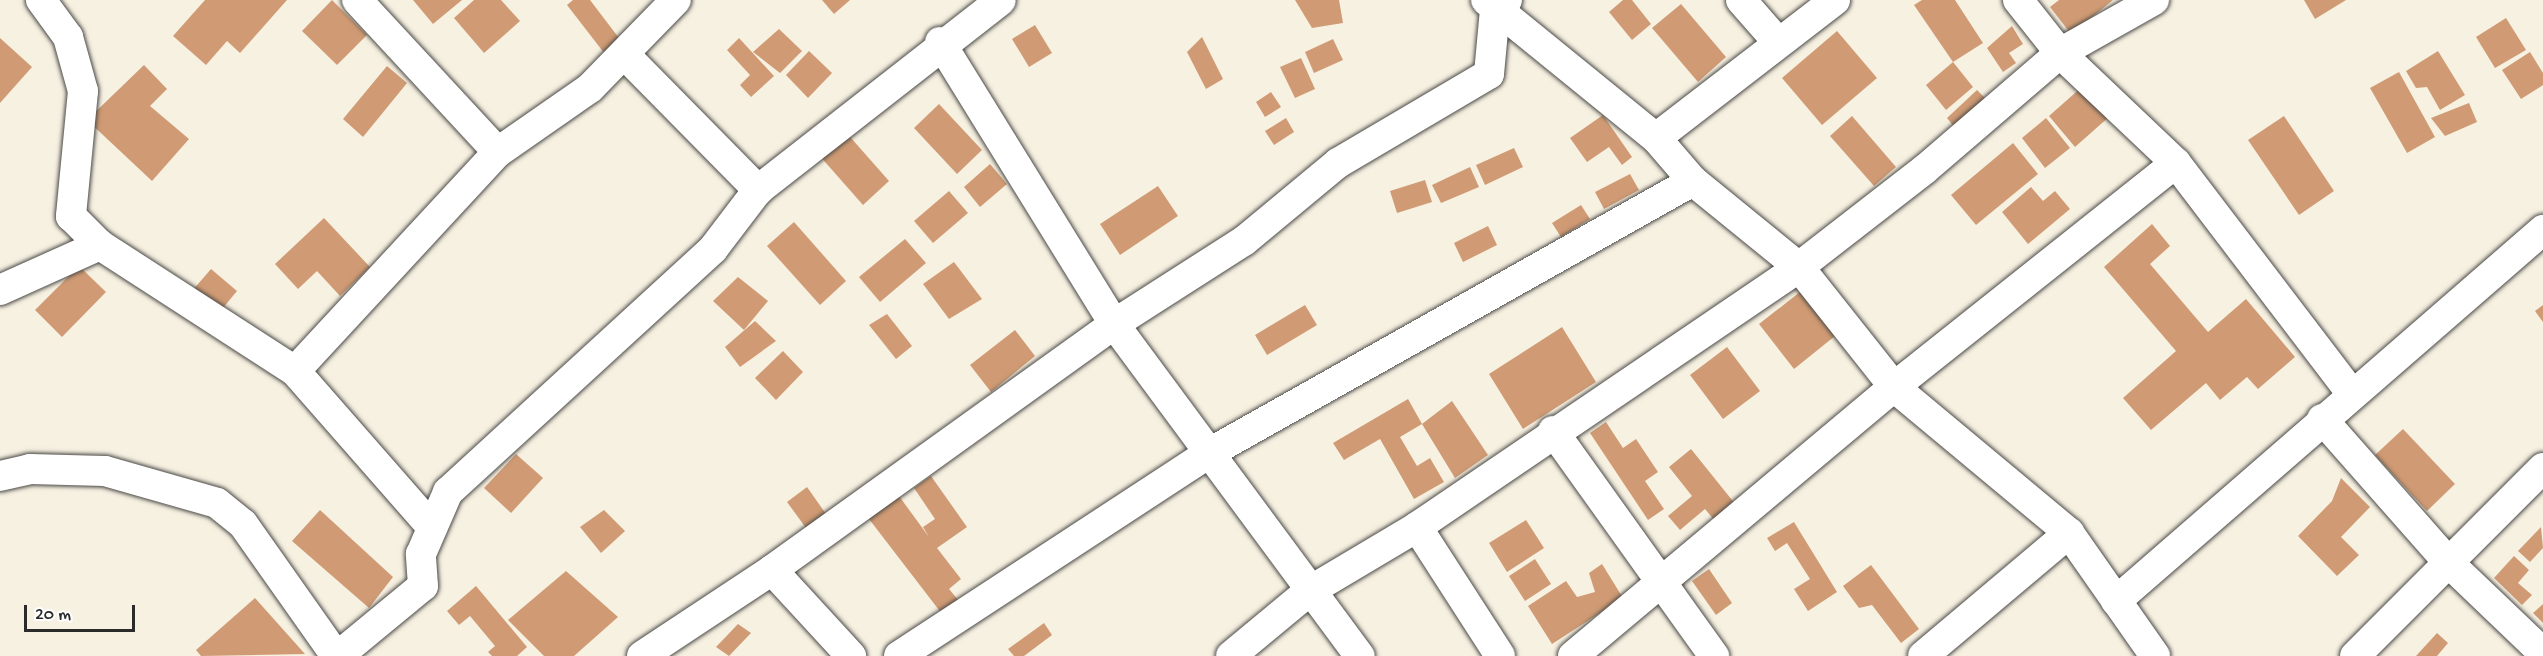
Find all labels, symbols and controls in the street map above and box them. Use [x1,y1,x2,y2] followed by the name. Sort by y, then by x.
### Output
[27,593,138,631] scale bar
[35,605,71,626] text: 20 m

